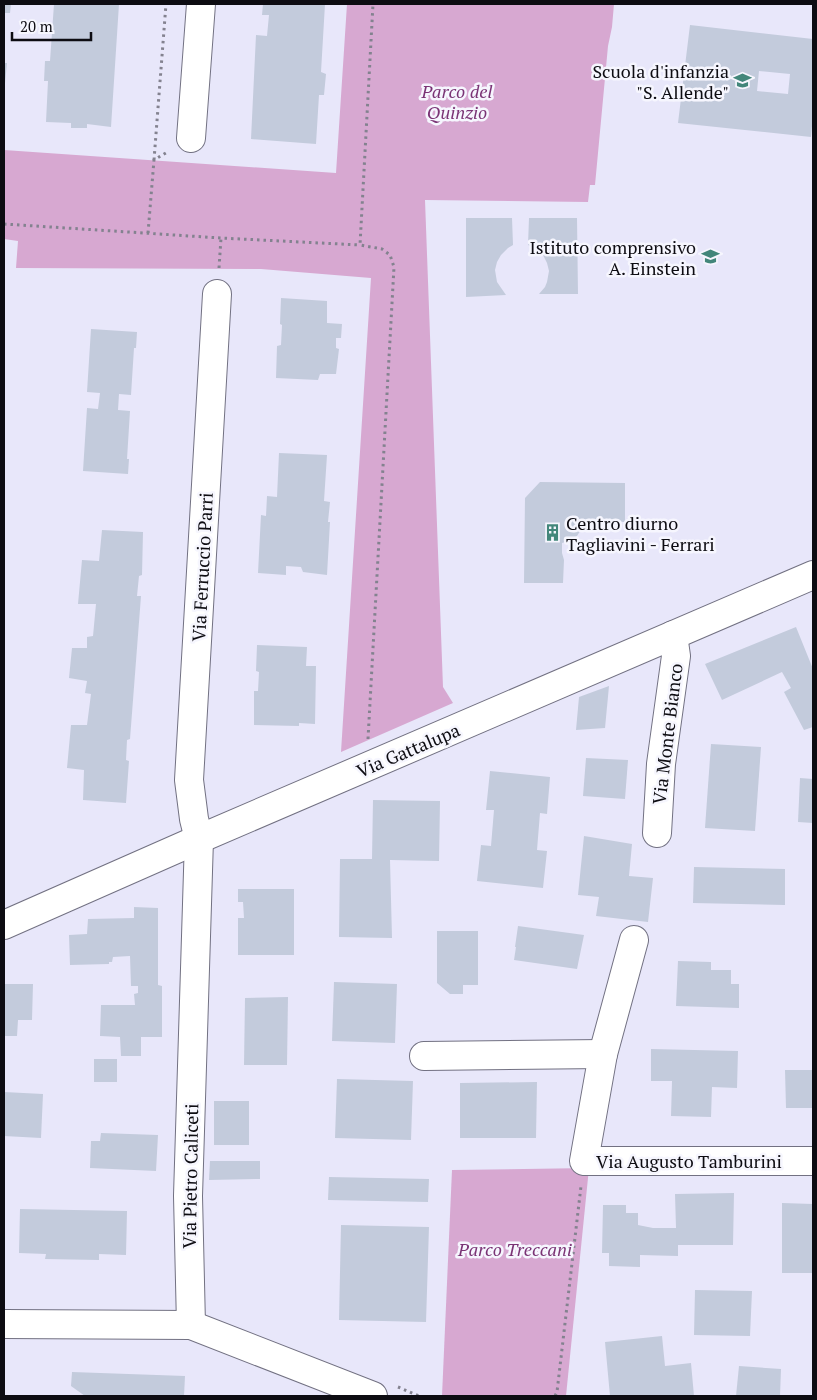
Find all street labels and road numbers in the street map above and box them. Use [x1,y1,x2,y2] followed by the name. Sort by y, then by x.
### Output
[186,492,218,642] street label: Via Ferruccio Parri
[646,662,688,806] street label: Via Monte Bianco
[353,717,463,783] street label: Via Gattalupa
[177,1103,203,1249] street label: Via Pietro Caliceti
[596,1149,782,1173] street label: Via Augusto Tamburini

